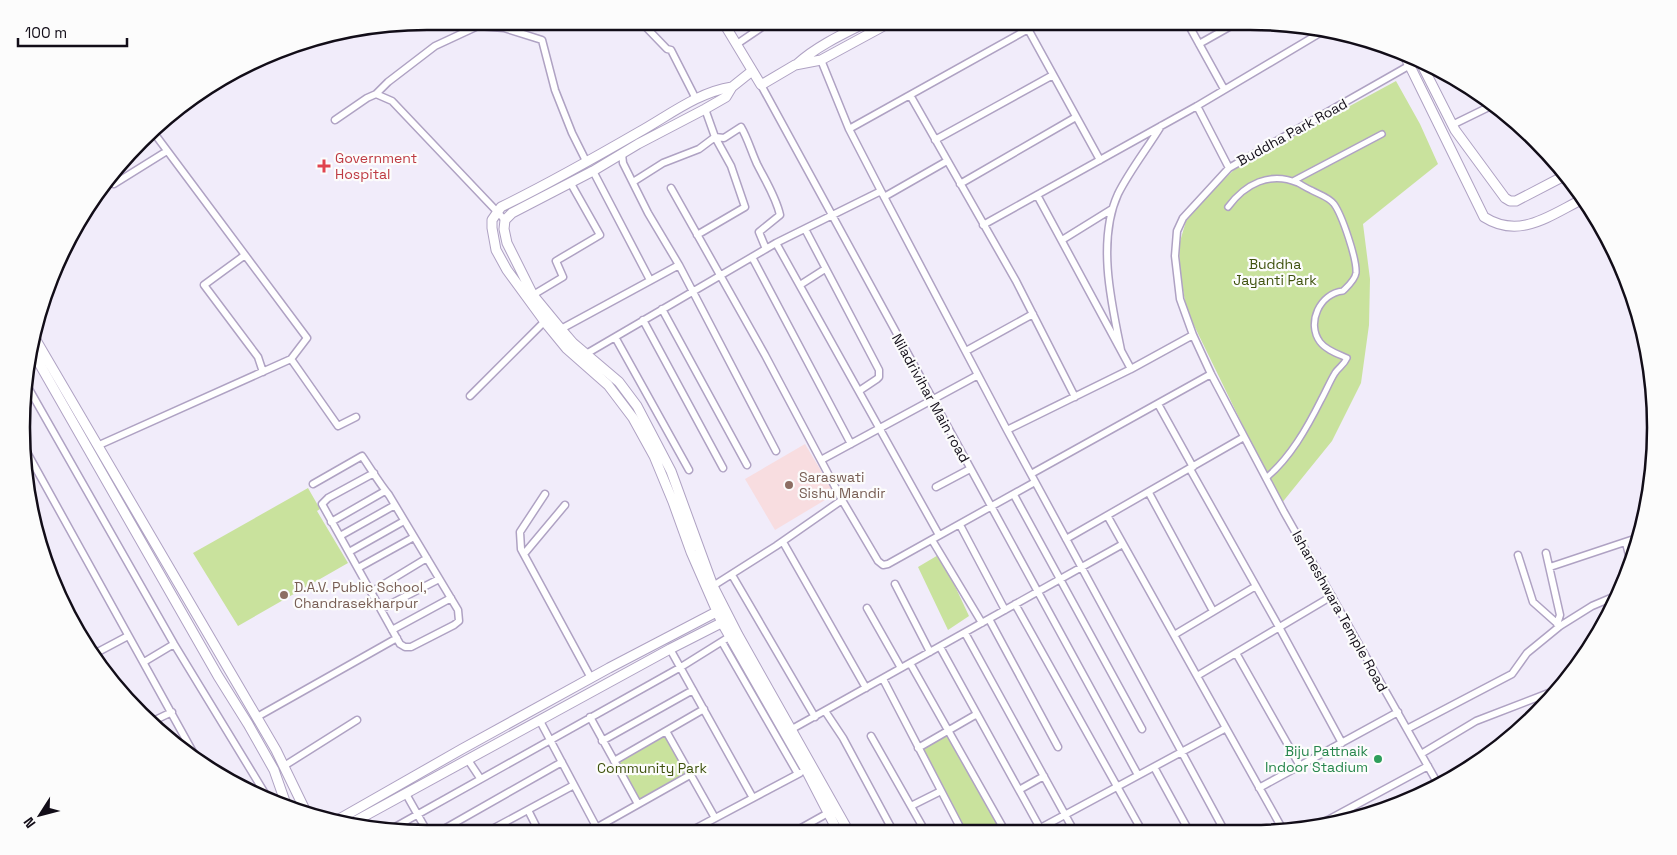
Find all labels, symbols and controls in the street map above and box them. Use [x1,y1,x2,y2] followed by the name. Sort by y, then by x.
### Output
[18,15,126,47] scale bar
[25,23,67,42] text: 100 m
[1234,94,1350,170] street label: Buddha Park Road
[335,149,417,183] place label: Government Hospital
[317,159,331,173] marker: Government Hospital
[1233,255,1317,289] park label: Buddha Jayanti Park
[888,330,974,466] street label: Niladrivihar Main road
[799,468,886,502] place label: Saraswati Sishu Mandir
[783,479,795,491] marker: Saraswati Sishu Mandir
[1288,527,1392,695] street label: Ishaneshwara Temple Road
[294,578,427,612] place label: D.A.V. Public School, Chandrasekharpur
[278,589,290,601] marker: D.A.V. Public School, Chandrasekharpur
[1265,742,1368,776] place label: Biju Pattnaik Indoor Stadium
[1372,753,1384,765] marker: Biju Pattnaik Indoor Stadium
[597,759,707,777] park label: Community Park
[15,790,65,840] north arrow
[19,814,40,832] text: N

